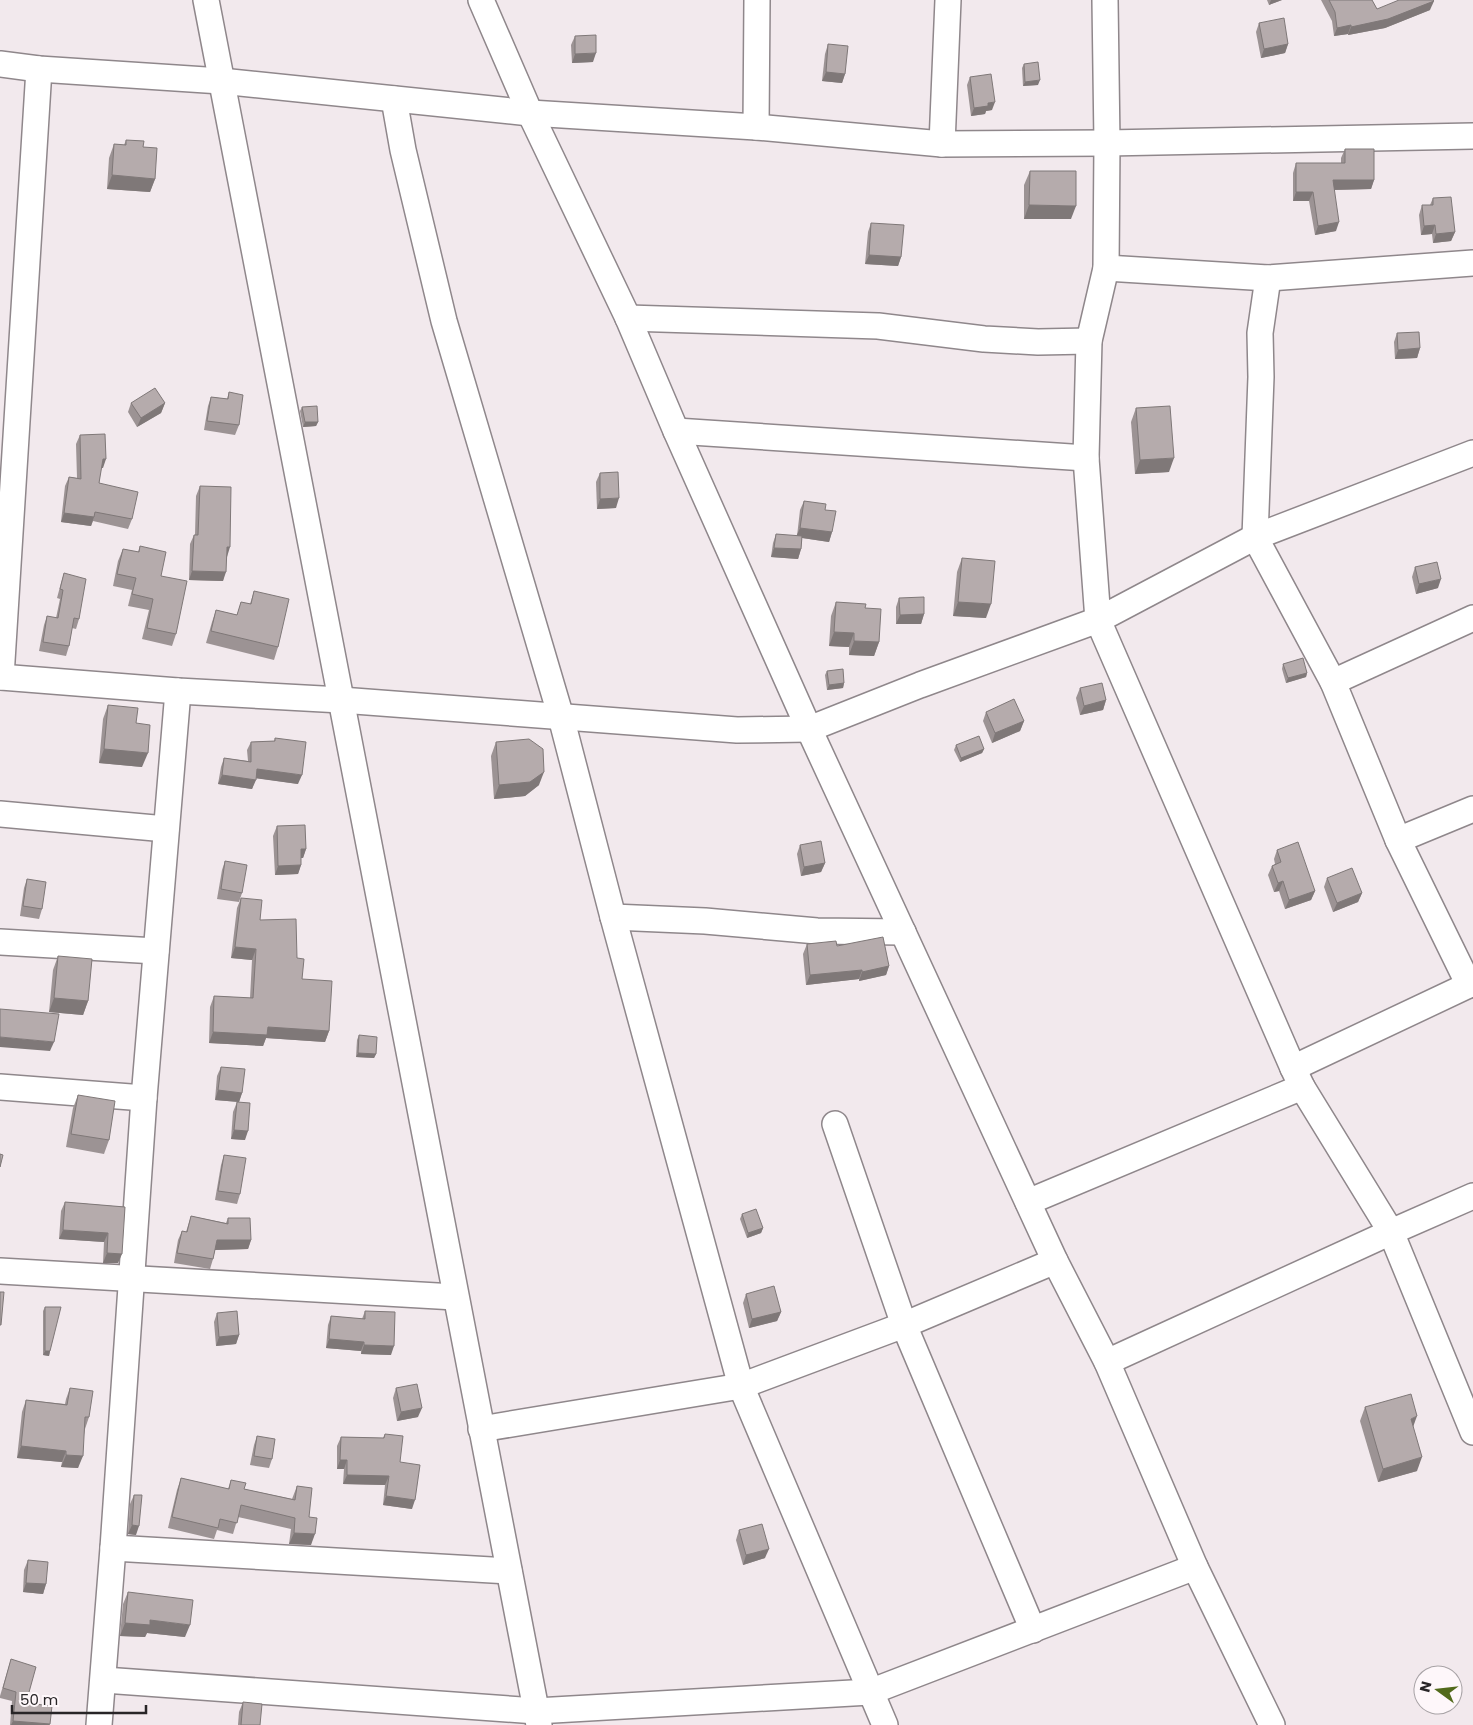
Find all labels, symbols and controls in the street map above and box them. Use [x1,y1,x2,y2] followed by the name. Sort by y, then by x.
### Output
[1413,1665,1463,1715] north arrow
[1414,1679,1436,1694] text: N
[12,1682,146,1714] scale bar
[20,1689,58,1710] text: 50 m

